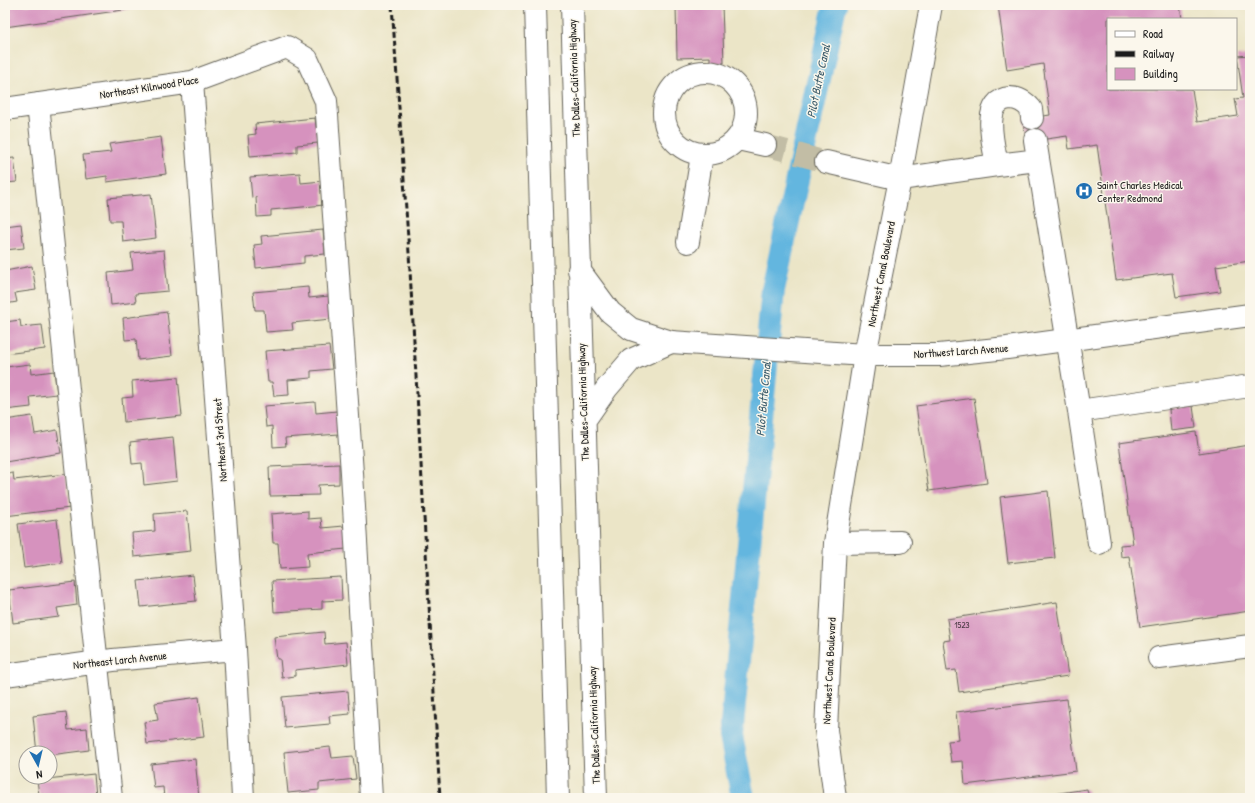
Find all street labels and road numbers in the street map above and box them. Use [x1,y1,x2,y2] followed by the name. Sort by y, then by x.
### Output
[565,19,583,137] street label: The Dalles-California Highway
[98,72,200,102] street label: Northeast Kilnwood Place
[864,219,898,328] street label: Northwest Canal Boulevard
[913,341,1009,361] street label: Northwest Larch Avenue
[574,343,592,461] street label: The Dalles-California Highway
[210,398,230,482] street label: Northeast 3rd Street
[819,617,839,725] street label: Northwest Canal Boulevard
[72,648,168,672] street label: Northeast Larch Avenue
[585,666,603,784] street label: The Dalles-California Highway

